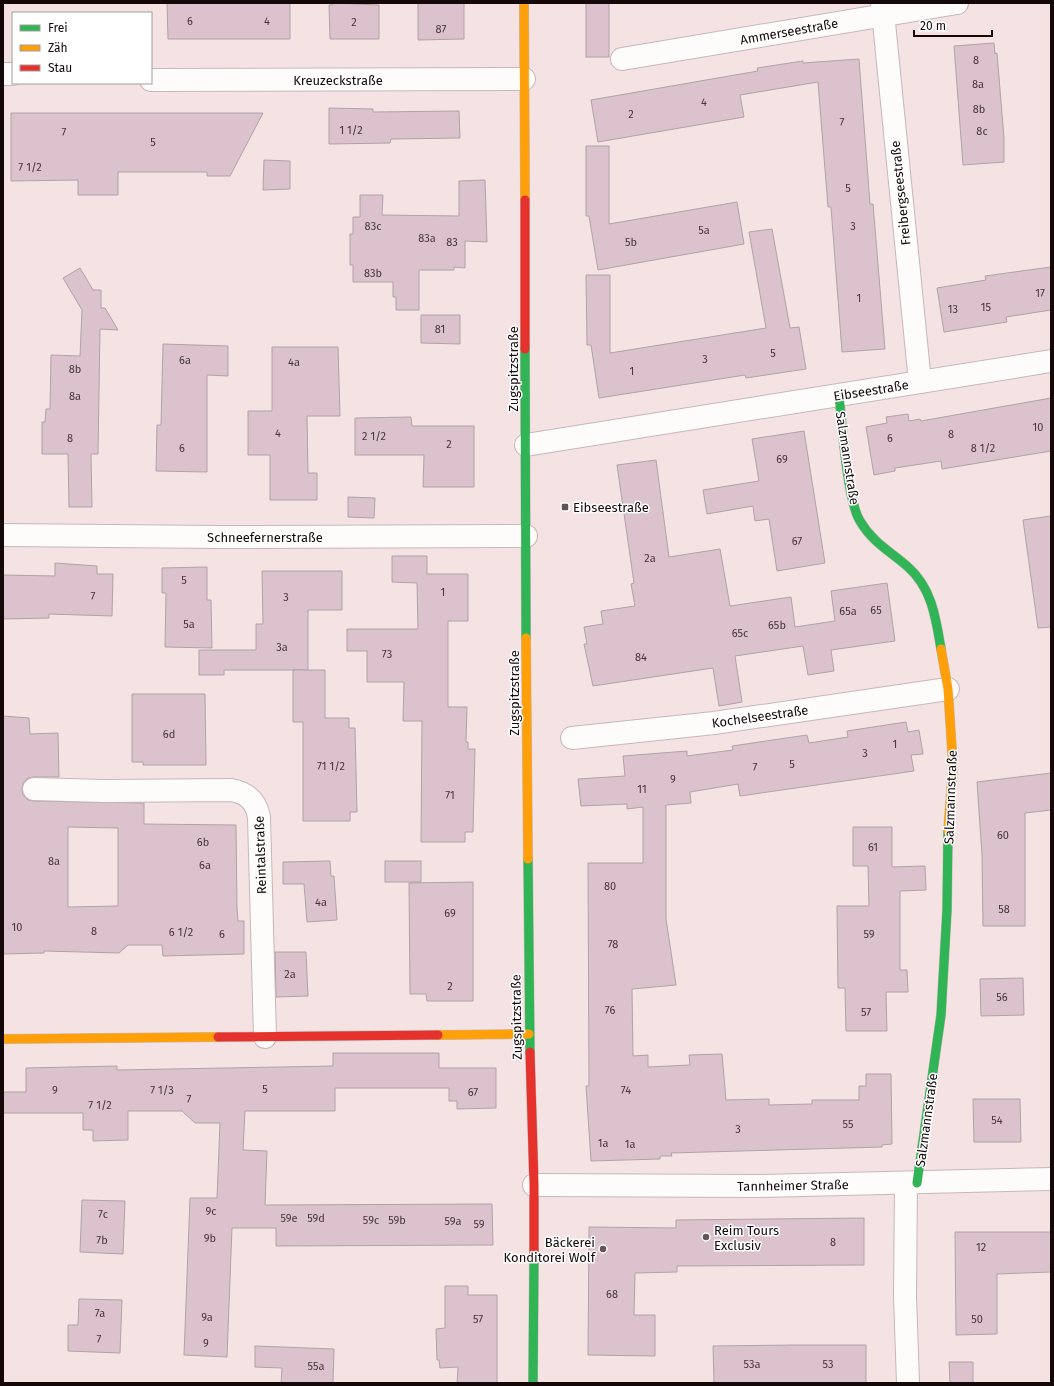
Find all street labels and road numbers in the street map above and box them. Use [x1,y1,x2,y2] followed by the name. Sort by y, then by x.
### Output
[739,16,839,47] street label: Ammerseestraße
[293,73,383,88] street label: Kreuzeckstraße
[888,140,913,246] street label: Freibergseestraße
[506,326,521,412] street label: Zugspitzstraße
[832,377,910,404] street label: Eibseestraße
[833,410,862,506] street label: Salzmannstraße
[207,530,323,545] street label: Schneefernerstraße
[507,650,522,736] street label: Zugspitzstraße
[711,702,809,731] street label: Kochelseestraße
[941,750,960,844] street label: Salzmannstraße
[252,815,269,895] street label: Reintalstraße
[508,974,525,1060] street label: Zugspitzstraße
[913,1072,940,1168] street label: Salzmannstraße
[737,1177,849,1194] street label: Tannheimer Straße

